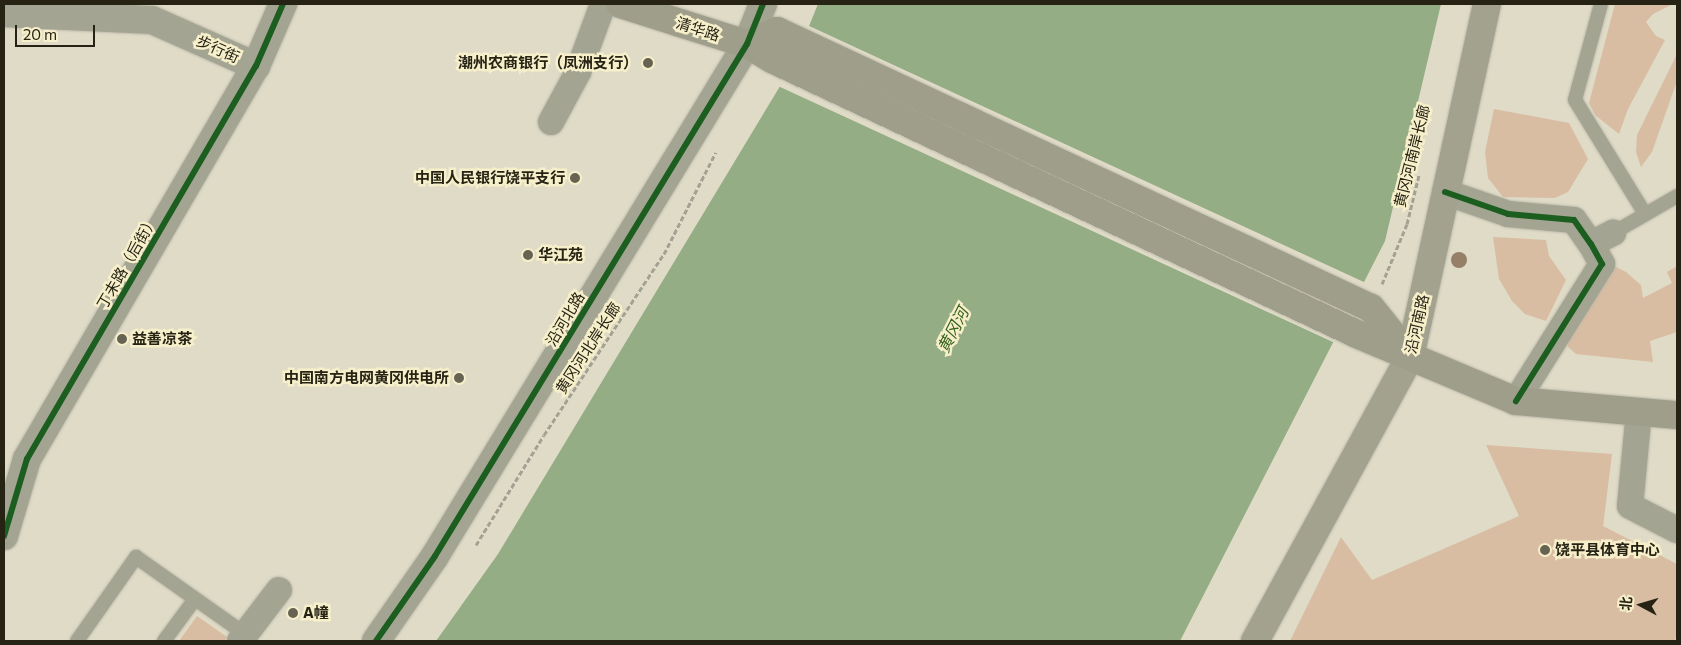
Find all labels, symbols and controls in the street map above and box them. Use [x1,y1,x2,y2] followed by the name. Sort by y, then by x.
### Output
[674,13,722,45] street label: 清华路
[18,15,98,47] scale bar
[23,25,57,43] text: 20 m
[194,32,242,66] street label: 步行街
[458,54,638,72] place label: 潮州农商银行（凤洲支行）
[642,57,654,69] marker: 潮州农商银行（凤洲支行）
[1391,103,1433,209] street label: 黄冈河南岸长廊
[415,169,565,187] place label: 中国人民银行饶平支行
[569,172,581,184] marker: 中国人民银行饶平支行
[93,212,161,312] street label: 丁未路（后街）
[538,246,583,264] place label: 华江苑
[522,249,534,261] marker: 华江苑
[542,289,588,349] street label: 沿河北路
[1401,293,1433,355] street label: 沿河南路
[552,299,624,397] street label: 黄冈河北岸长廊
[934,304,972,356] water label: 黄冈河
[132,330,192,348] place label: 益善凉茶
[116,333,128,345] marker: 益善凉茶
[284,369,449,387] place label: 中国南方电网黄冈供电所
[453,372,465,384] marker: 中国南方电网黄冈供电所
[1555,541,1660,559] place label: 饶平县体育中心
[1539,544,1551,556] marker: 饶平县体育中心
[1616,580,1666,630] north arrow
[1616,596,1635,611] text: 北
[303,604,329,622] place label: A幢
[287,607,299,619] marker: A幢

